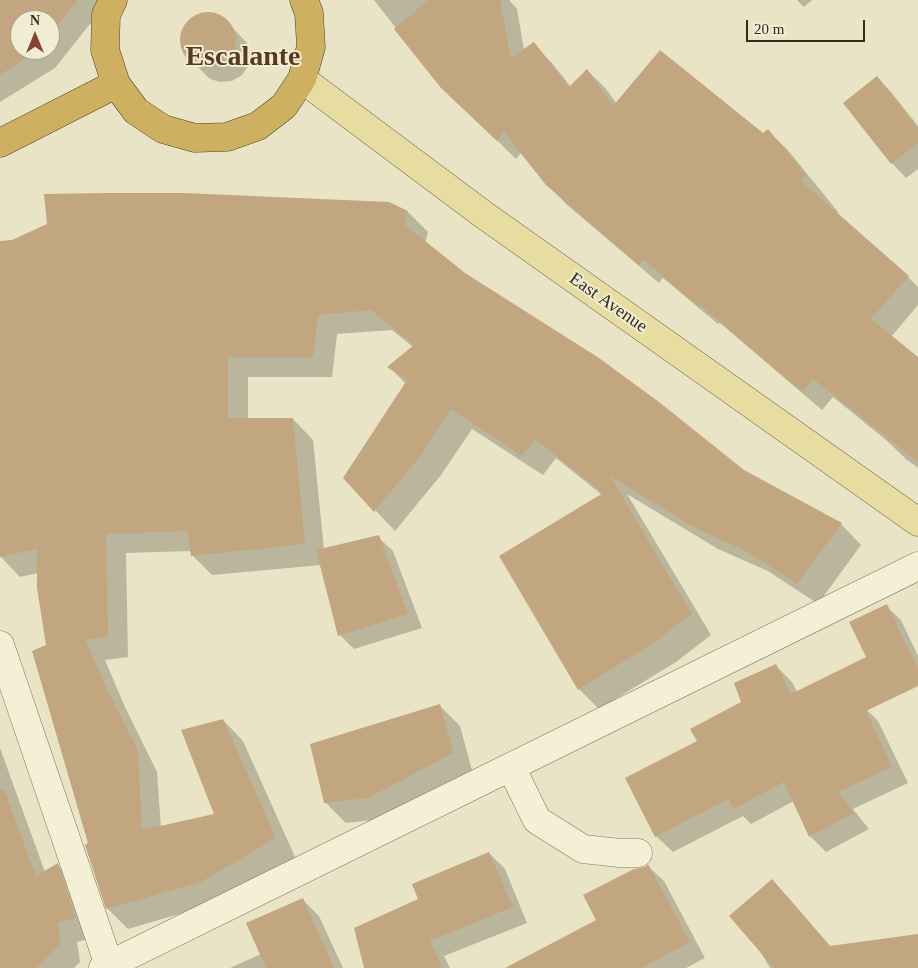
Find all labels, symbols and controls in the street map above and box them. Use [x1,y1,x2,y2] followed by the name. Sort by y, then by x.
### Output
[10,10,60,60] north arrow
[748,10,867,42] scale bar
[30,13,40,28] text: N
[754,21,784,37] text: 20 m
[185,41,301,75] district label: Escalante
[565,268,651,338] street label: East Avenue

